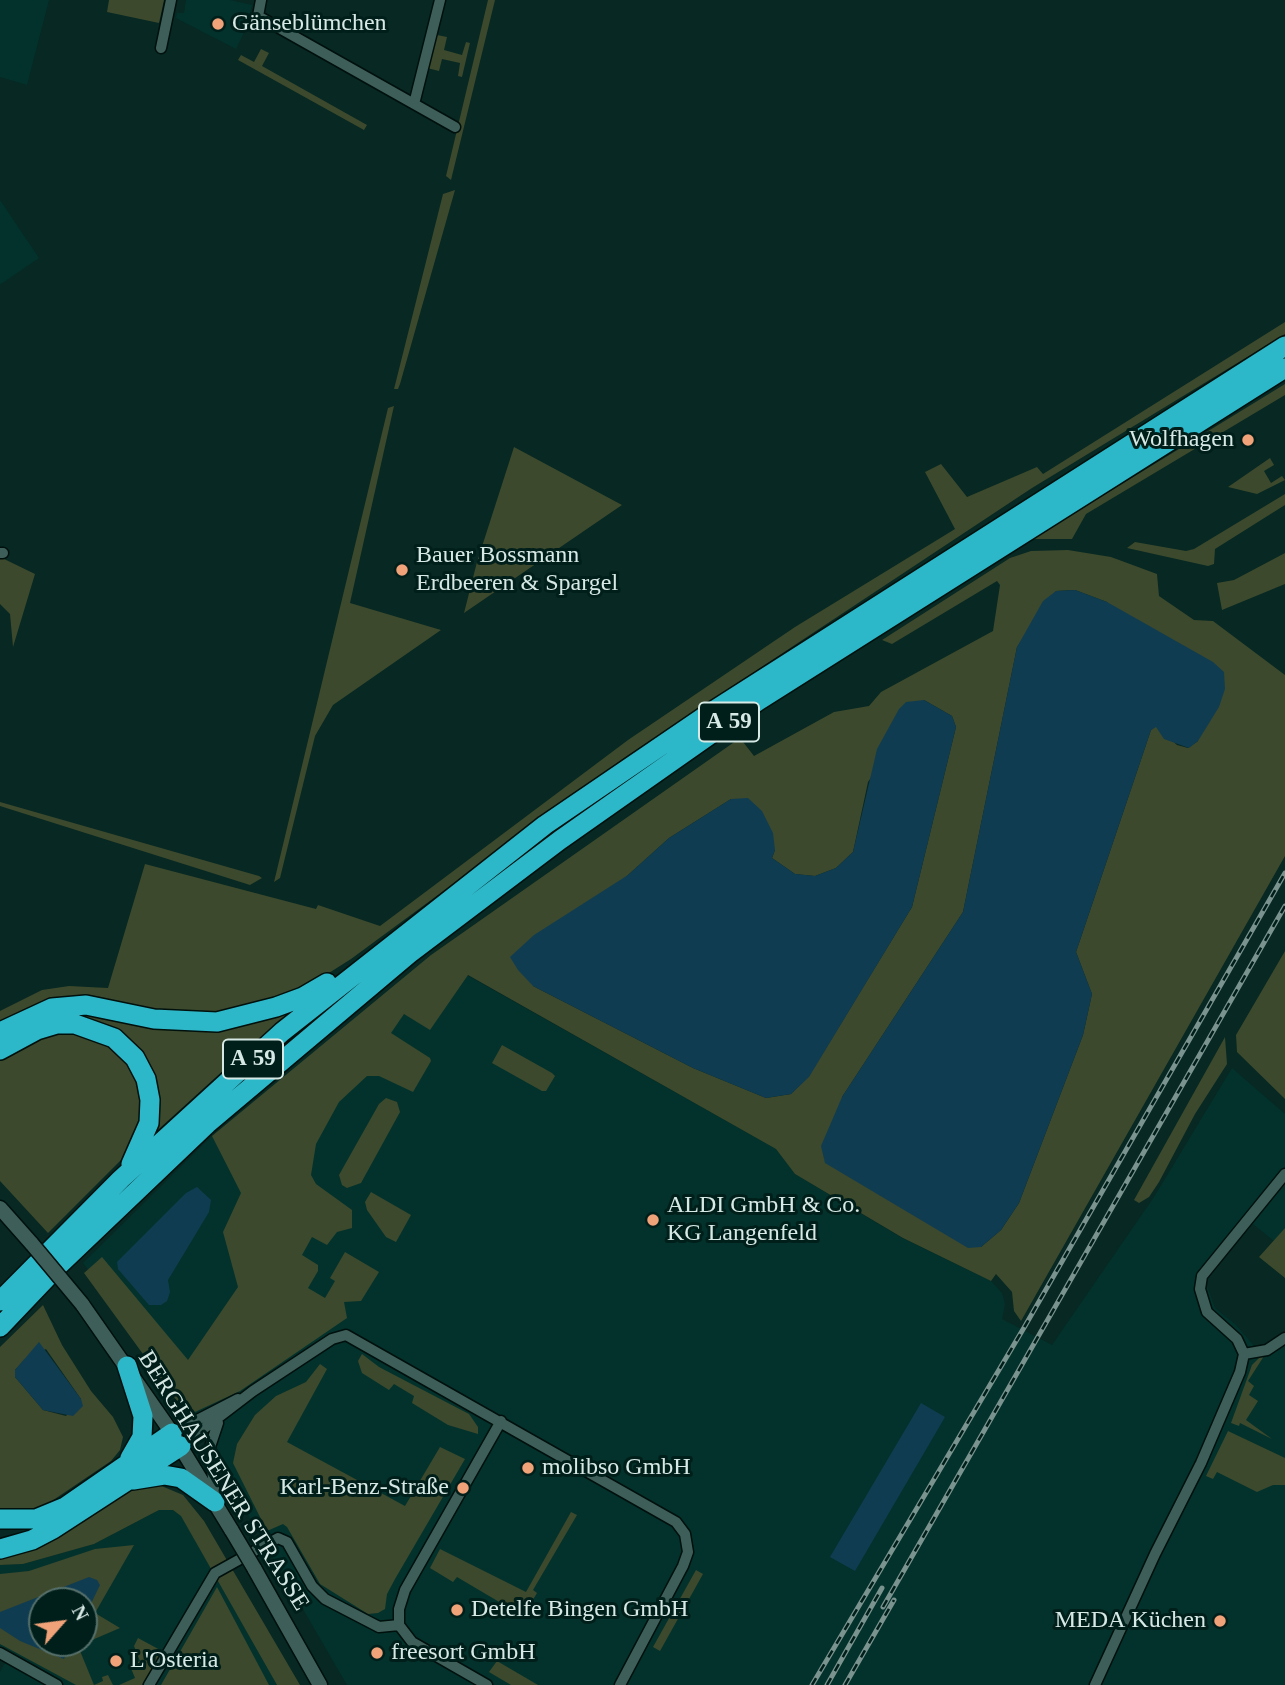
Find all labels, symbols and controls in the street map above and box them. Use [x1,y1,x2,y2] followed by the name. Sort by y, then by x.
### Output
[232,10,387,38] place label: Gänseblümchen
[210,16,226,32] marker: Gänseblümchen
[1129,426,1234,454] place label: Wolfhagen
[1240,432,1256,448] marker: Wolfhagen
[416,542,618,598] place label: Bauer Bossmann Erdbeeren & Spargel
[394,562,410,578] marker: Bauer Bossmann Erdbeeren & Spargel
[699,702,759,742] road number: A 59
[223,1040,283,1078] road number: A 59
[667,1192,860,1248] place label: ALDI GmbH & Co. KG Langenfeld
[645,1212,661,1228] marker: ALDI GmbH & Co. KG Langenfeld
[131,1346,315,1616] street label: BERGHAUSENER STRASSE
[542,1454,691,1482] place label: molibso GmbH
[520,1460,536,1476] marker: molibso GmbH
[280,1474,449,1502] place label: Karl-Benz-Straße
[455,1480,471,1496] marker: Karl-Benz-Straße
[28,1587,98,1657] north arrow
[471,1596,688,1624] place label: Detelfe Bingen GmbH
[68,1602,93,1624] text: N
[449,1602,465,1618] marker: Detelfe Bingen GmbH
[1055,1607,1206,1635] place label: MEDA Küchen
[1212,1613,1228,1629] marker: MEDA Küchen
[391,1639,536,1667] place label: freesort GmbH
[369,1645,385,1661] marker: freesort GmbH
[130,1647,218,1675] place label: L'Osteria
[108,1653,124,1669] marker: L'Osteria

